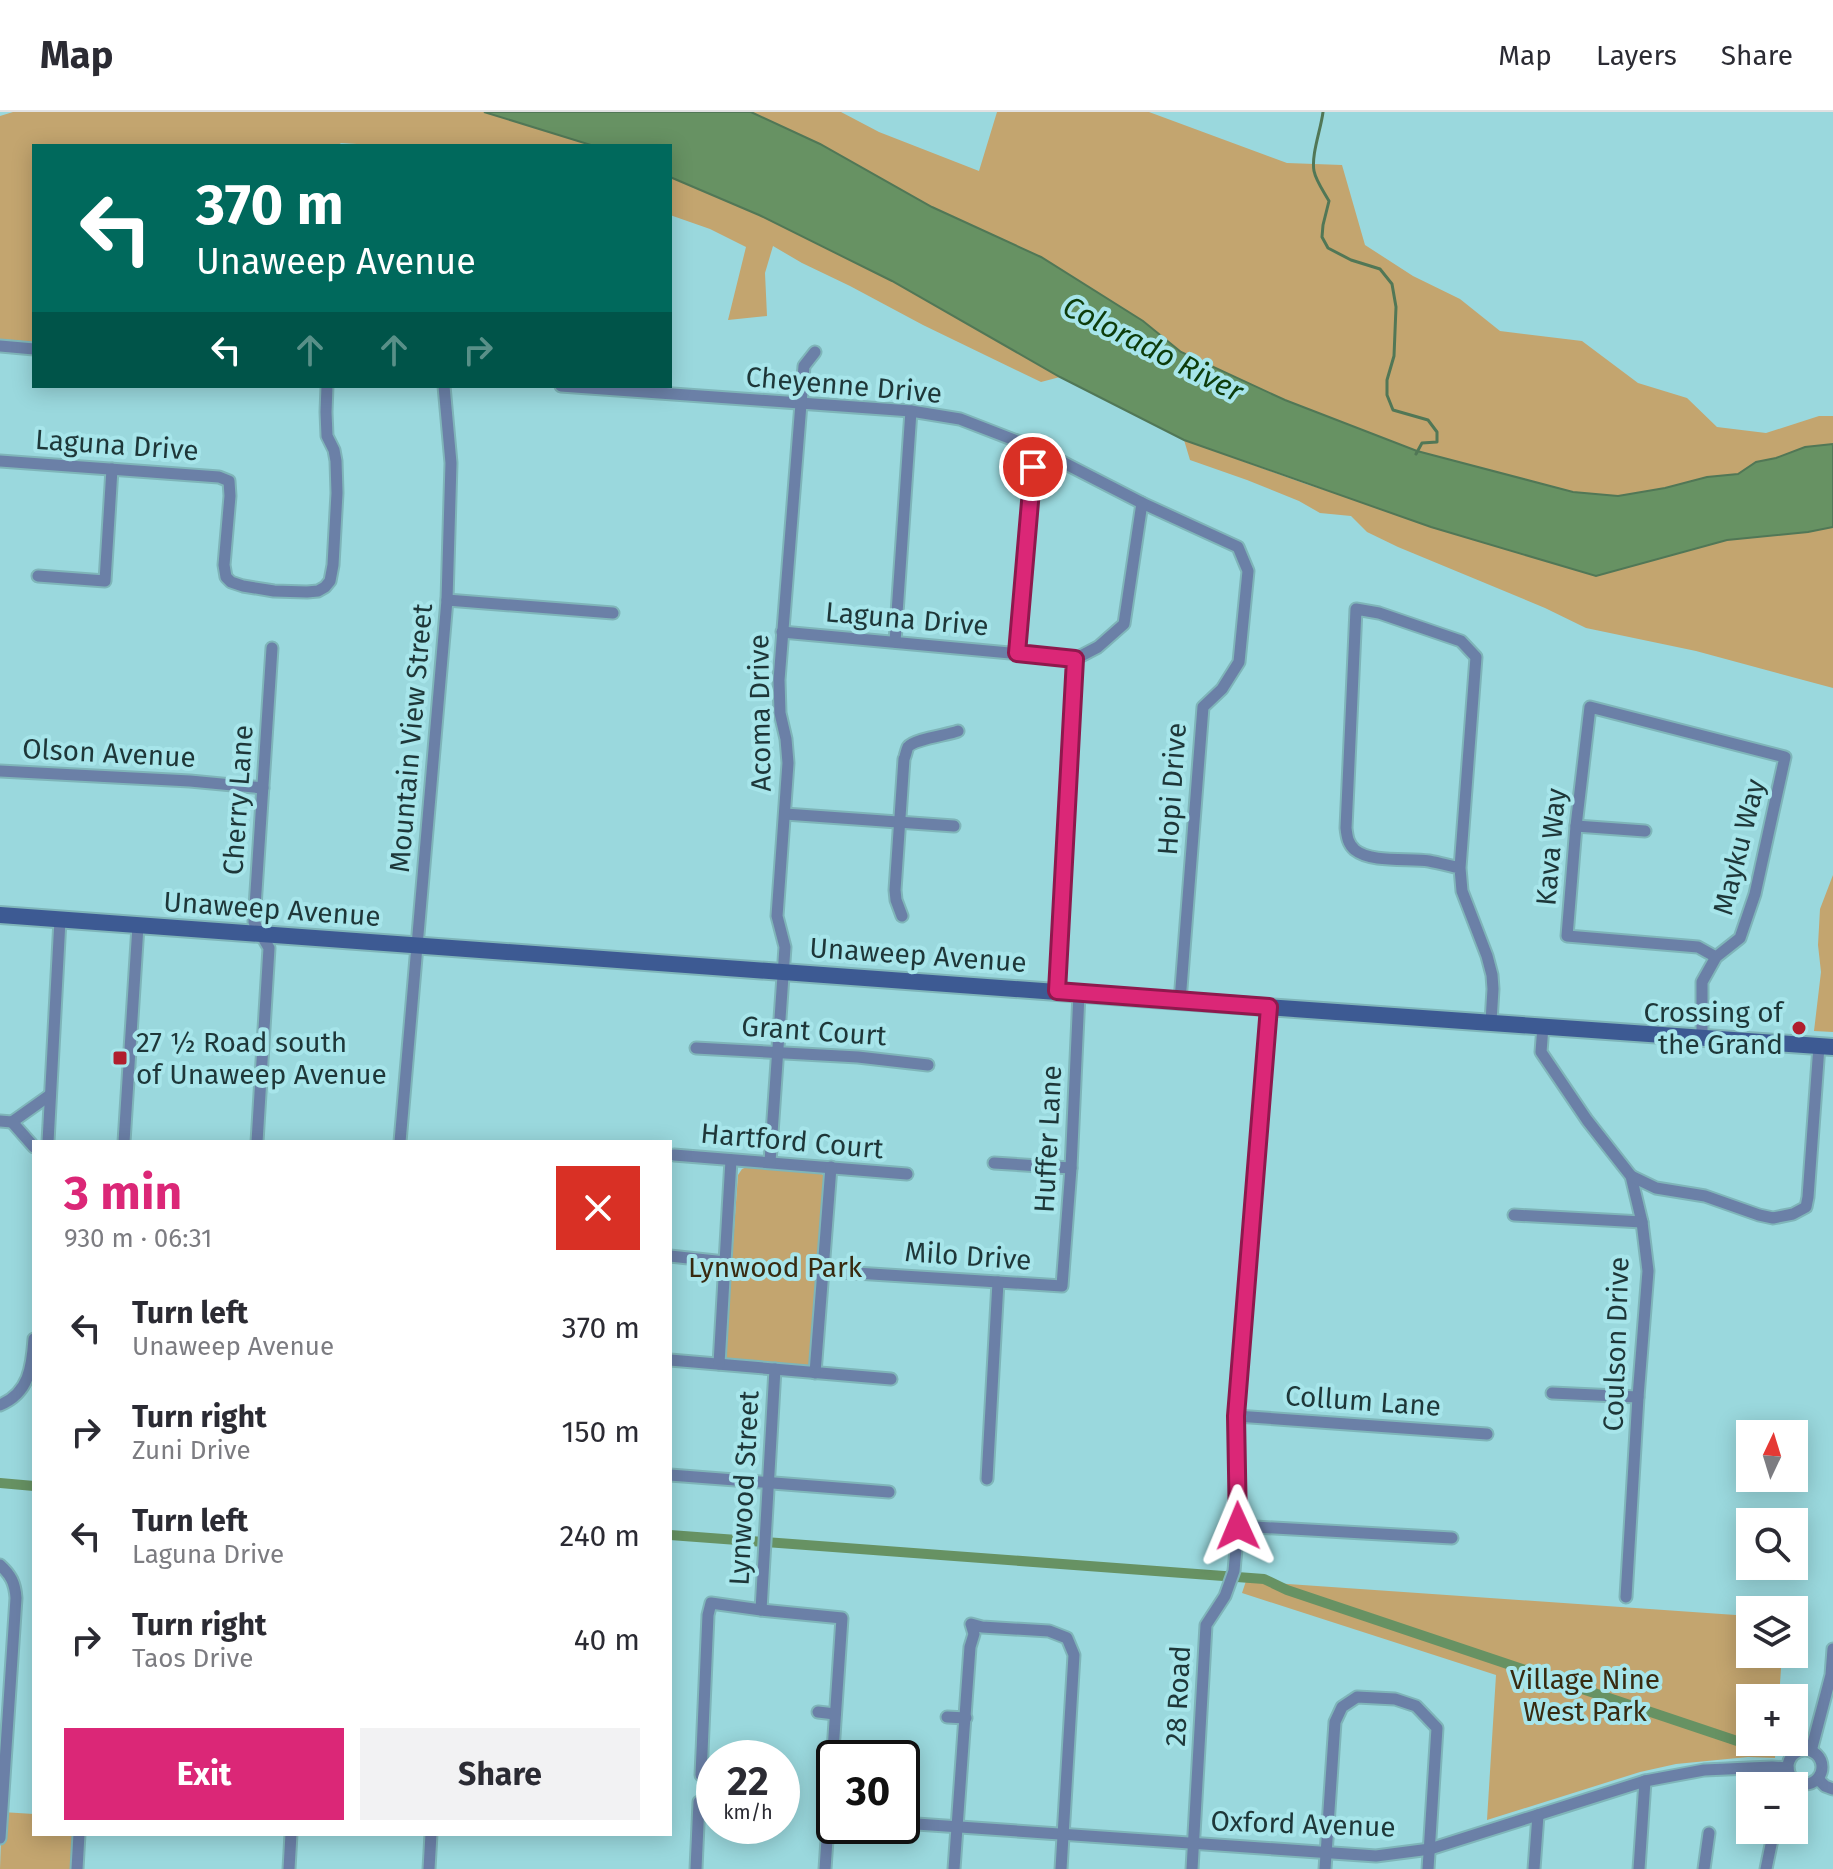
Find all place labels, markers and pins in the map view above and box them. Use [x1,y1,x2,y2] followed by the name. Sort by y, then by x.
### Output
[999,433,1067,501] pin
[1644,996,1786,1061] place label: Crossing of the Grand
[1790,1019,1808,1037] marker: Crossing of the Grand
[136,1026,387,1091] place label: 27 ½ Road south of Unaweep Avenue
[111,1049,129,1067] marker: 27 ½ Road south of Unaweep Avenue

